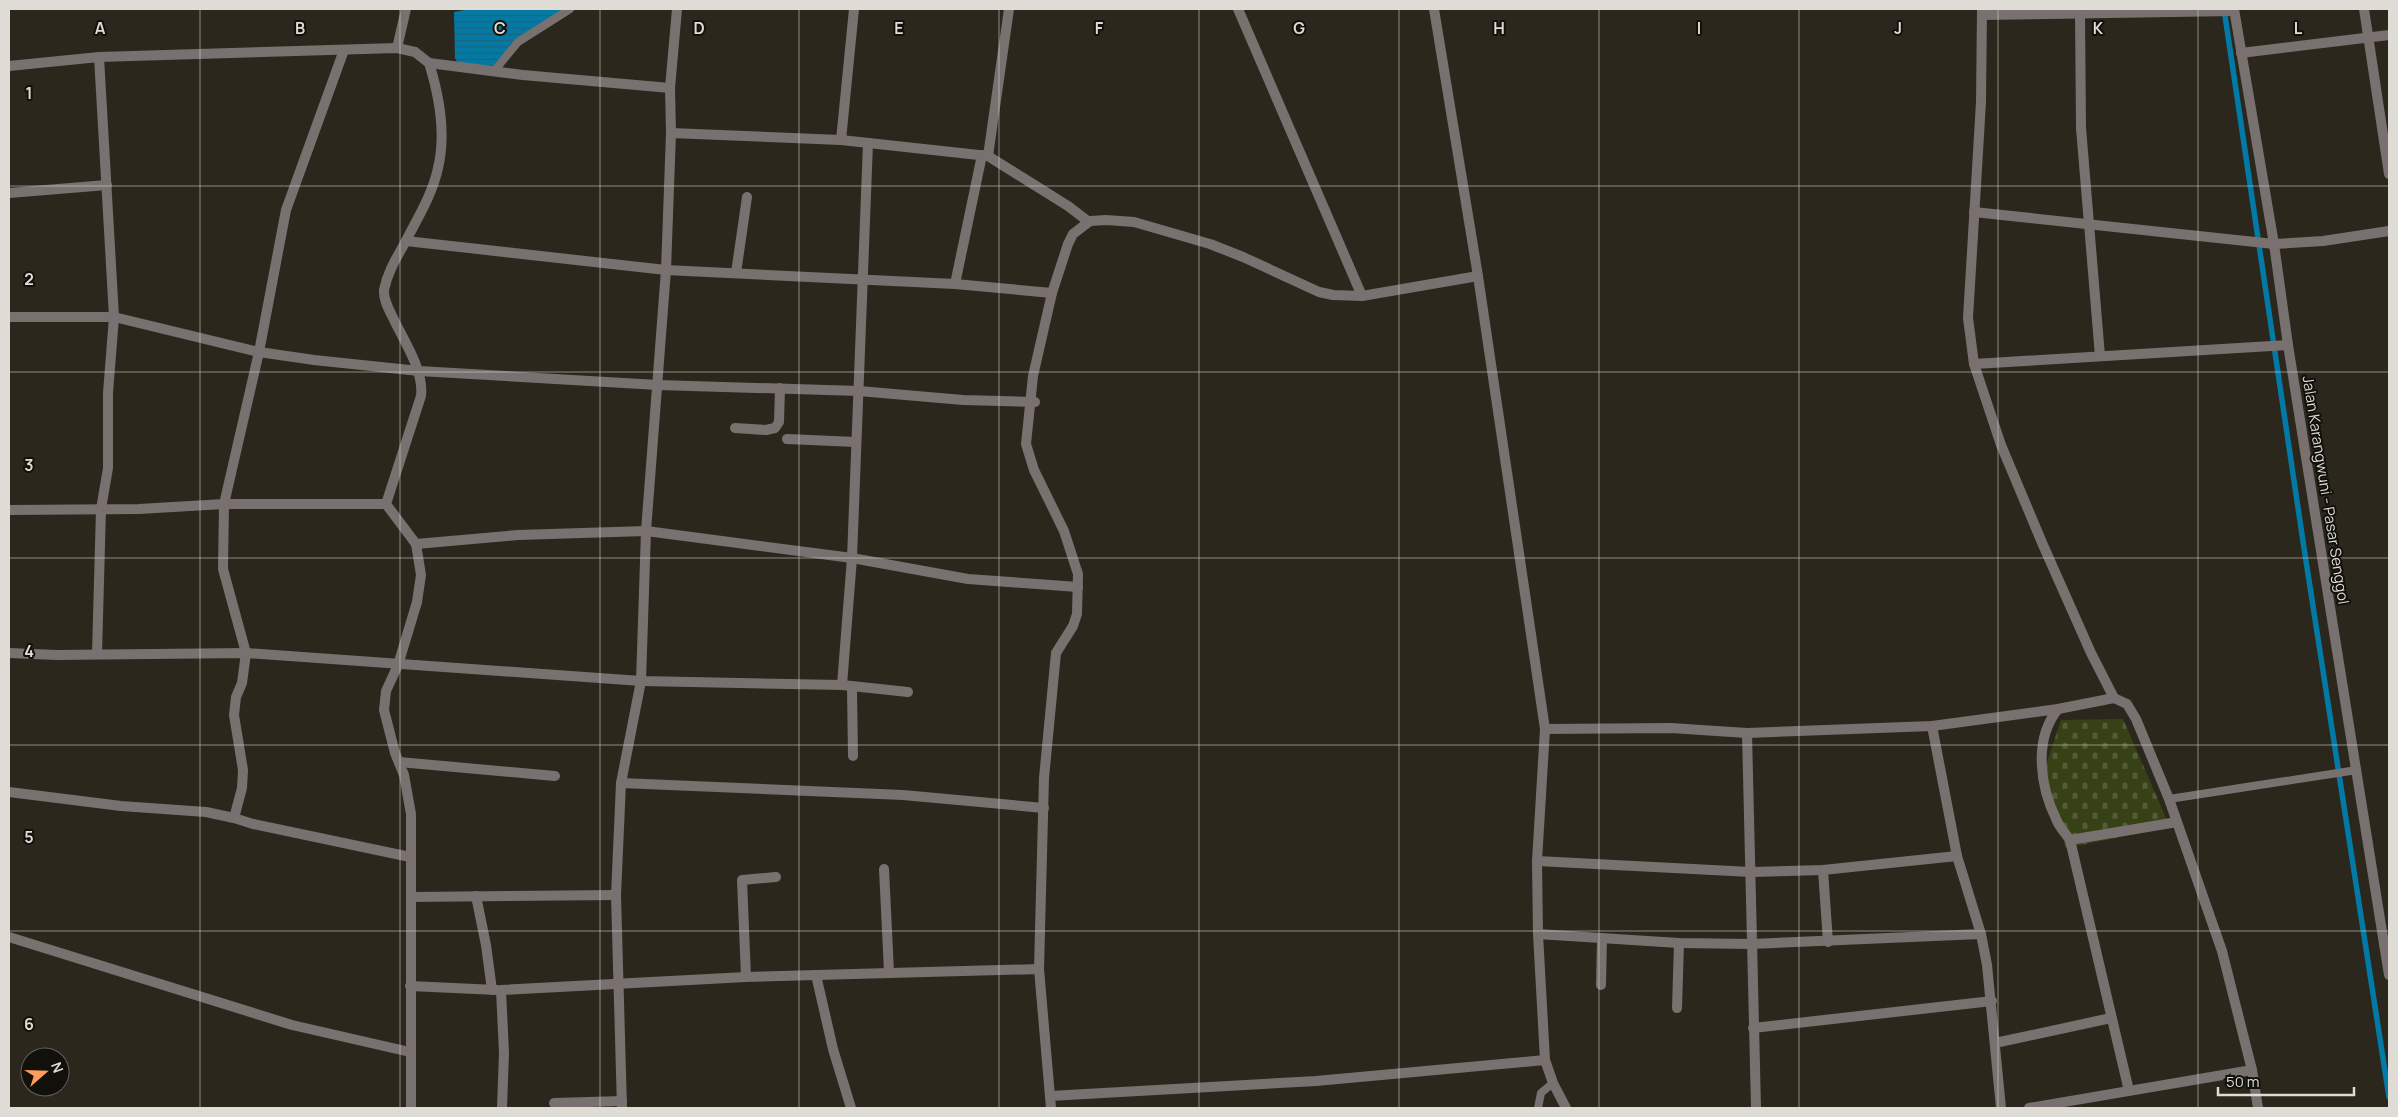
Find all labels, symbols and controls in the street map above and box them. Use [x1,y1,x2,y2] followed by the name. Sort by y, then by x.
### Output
[95,17,106,39] text: A
[295,17,305,39] text: B
[494,17,506,39] text: C
[693,17,705,39] text: D
[894,17,904,39] text: E
[1095,17,1104,39] text: F
[1293,17,1305,39] text: G
[1493,17,1505,39] text: H
[1697,17,1701,39] text: I
[1894,17,1902,39] text: J
[2093,17,2104,39] text: K
[2294,17,2303,39] text: L
[25,82,33,104] text: 1
[24,268,34,290] text: 2
[2298,374,2354,606] street label: Jalan Karangwuni - Pasar Senggol
[24,454,34,476] text: 3
[24,640,34,662] text: 4
[24,826,34,848] text: 5
[24,1013,34,1035] text: 6
[20,1047,70,1097] north arrow
[47,1059,68,1075] text: N
[2218,1064,2354,1096] scale bar
[2226,1071,2260,1092] text: 50 m

